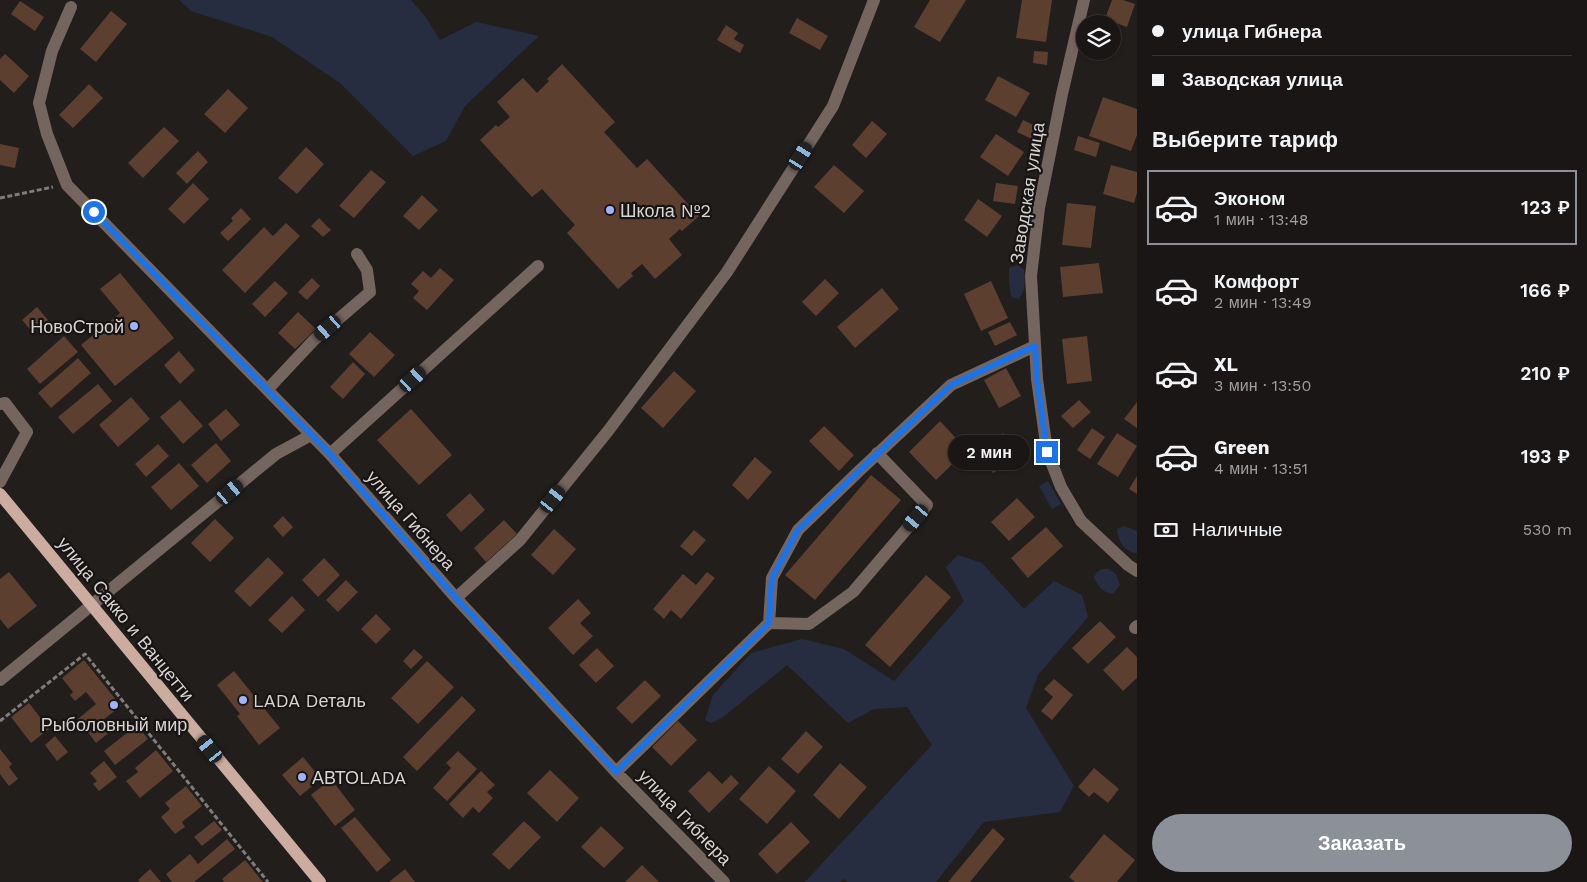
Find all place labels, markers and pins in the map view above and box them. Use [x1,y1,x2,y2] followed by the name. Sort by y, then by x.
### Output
[620,200,711,221] place label: Школа №2
[604,204,616,216] marker: Школа №2
[30,316,124,337] place label: НовоСтрой
[128,320,140,332] marker: НовоСтрой
[253,690,366,711] place label: LADA Dеталь
[237,694,249,706] marker: LADA Dеталь
[108,699,120,711] marker: Рыболовный мир
[41,714,187,735] place label: Рыболовный мир
[312,767,406,788] place label: АВТОLADA
[296,771,308,783] marker: АВТОLADA

